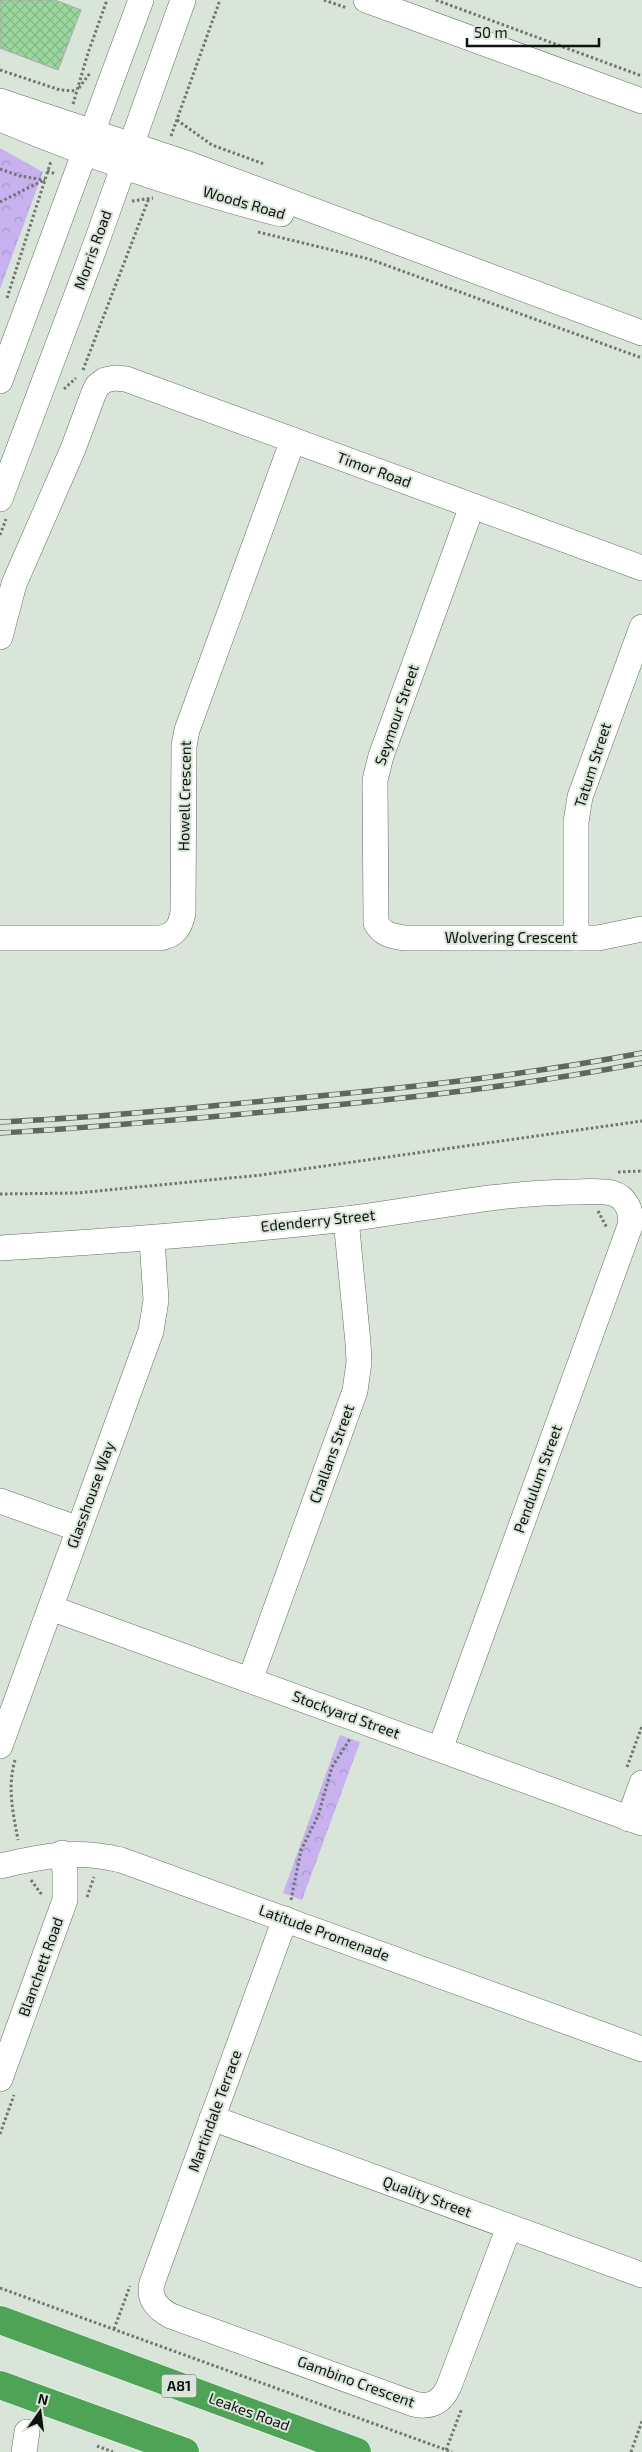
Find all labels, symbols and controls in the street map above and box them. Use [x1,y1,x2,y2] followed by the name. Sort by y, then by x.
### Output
[467,15,600,47] scale bar
[474,23,508,41] text: 50 m
[201,182,288,222] street label: Woods Road
[69,208,115,292] street label: Morris Road
[335,447,414,491] street label: Timor Road
[370,662,422,767] street label: Seymour Street
[570,720,614,809] street label: Tatum Street
[174,740,194,851] street label: Howell Crescent
[445,928,577,946] street label: Wolvering Crescent
[260,1205,376,1235] street label: Edenderry Street
[305,1401,357,1506] street label: Challans Street
[509,1422,565,1535] street label: Pendulum Street
[62,1439,118,1550] street label: Glasshouse Way
[290,1686,403,1742] street label: Stockyard Street
[257,1900,392,1964] street label: Latitude Promenade
[14,1915,66,2019] street label: Blanchett Road
[184,2047,244,2174] street label: Martindale Terrace
[380,2172,475,2222] street label: Quality Street
[295,2351,418,2411] street label: Gambino Crescent
[162,2374,196,2398] road number: A81
[15,2387,65,2437] north arrow
[206,2388,292,2434] street label: Leakes Road
[36,2389,50,2408] text: N

